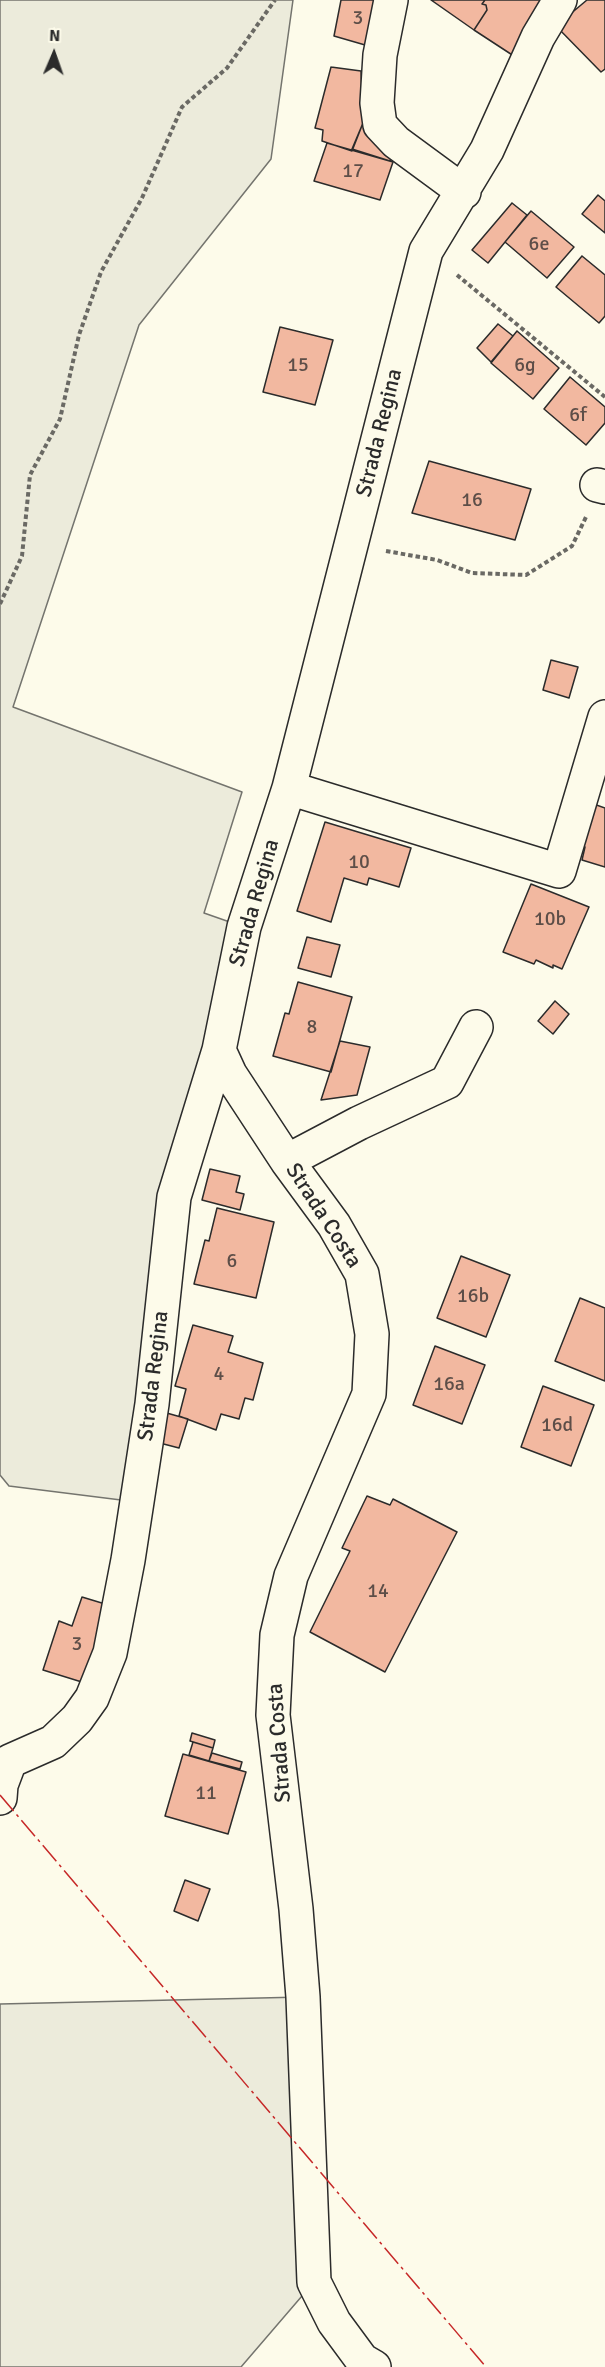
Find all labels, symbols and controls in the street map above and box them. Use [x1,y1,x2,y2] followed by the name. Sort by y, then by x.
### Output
[353,7,363,31] house number: 3
[24,24,84,84] north arrow
[49,26,61,46] text: N
[342,160,364,184] house number: 17
[529,233,549,257] house number: 6e
[287,354,309,378] house number: 15
[514,354,536,378] house number: 6g
[351,366,409,500] street label: Strada Regina
[569,404,587,428] house number: 6f
[461,489,483,513] house number: 16
[224,836,286,970] street label: Strada Regina
[348,851,370,875] house number: 10
[534,908,566,932] house number: 10b
[307,1016,317,1040] house number: 8
[279,1159,367,1273] street label: Strada Costa
[227,1250,237,1274] house number: 6
[457,1285,489,1309] house number: 16b
[133,1309,175,1443] street label: Strada Regina
[214,1363,224,1387] house number: 4
[433,1373,465,1397] house number: 16a
[541,1414,573,1438] house number: 16d
[367,1580,389,1604] house number: 14
[72,1633,82,1657] house number: 3
[263,1682,297,1804] street label: Strada Costa
[195,1782,217,1806] house number: 11

